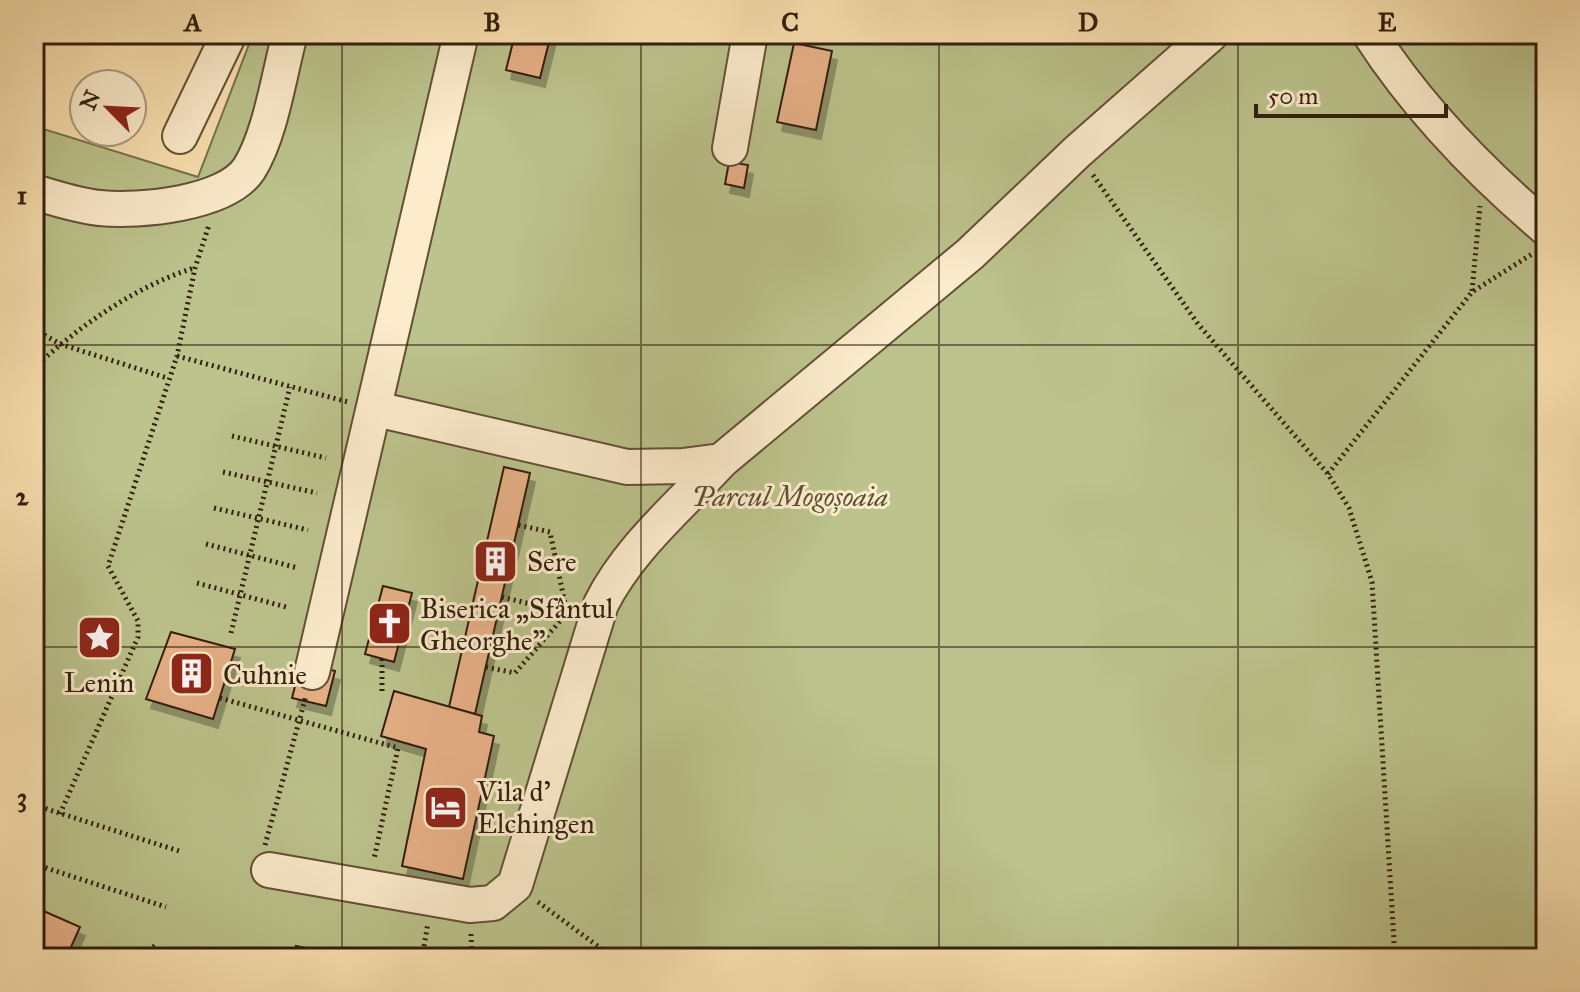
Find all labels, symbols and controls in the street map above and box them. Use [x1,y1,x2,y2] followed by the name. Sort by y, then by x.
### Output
[182,6,202,38] text: A
[483,6,501,38] text: B
[781,6,799,38] text: C
[1078,6,1098,38] text: D
[1378,6,1397,38] text: E
[68,68,148,148] north arrow
[1256,68,1446,118] scale bar
[1268,81,1318,111] text: 50 m
[74,86,106,114] text: N
[17,179,27,211] text: 1
[692,479,888,514] park label: Parcul Mogoșoaia
[16,480,30,512] text: 2
[472,537,520,585] building icon: Sere
[527,544,577,579] place label: Sere
[420,591,614,658] place label: Biserica „Sfântul Gheorghe”
[365,600,413,648] church icon: Biserica „Sfântul Gheorghe”
[75,613,123,661] place icon: Lenin
[168,650,216,698] building icon: Cuhnie
[223,657,307,692] place label: Cuhnie
[64,665,134,700] place label: Lenin
[476,774,595,841] place label: Vila d' Elchingen
[17,781,27,813] text: 3
[422,783,470,831] hotel icon: Vila d' Elchingen

